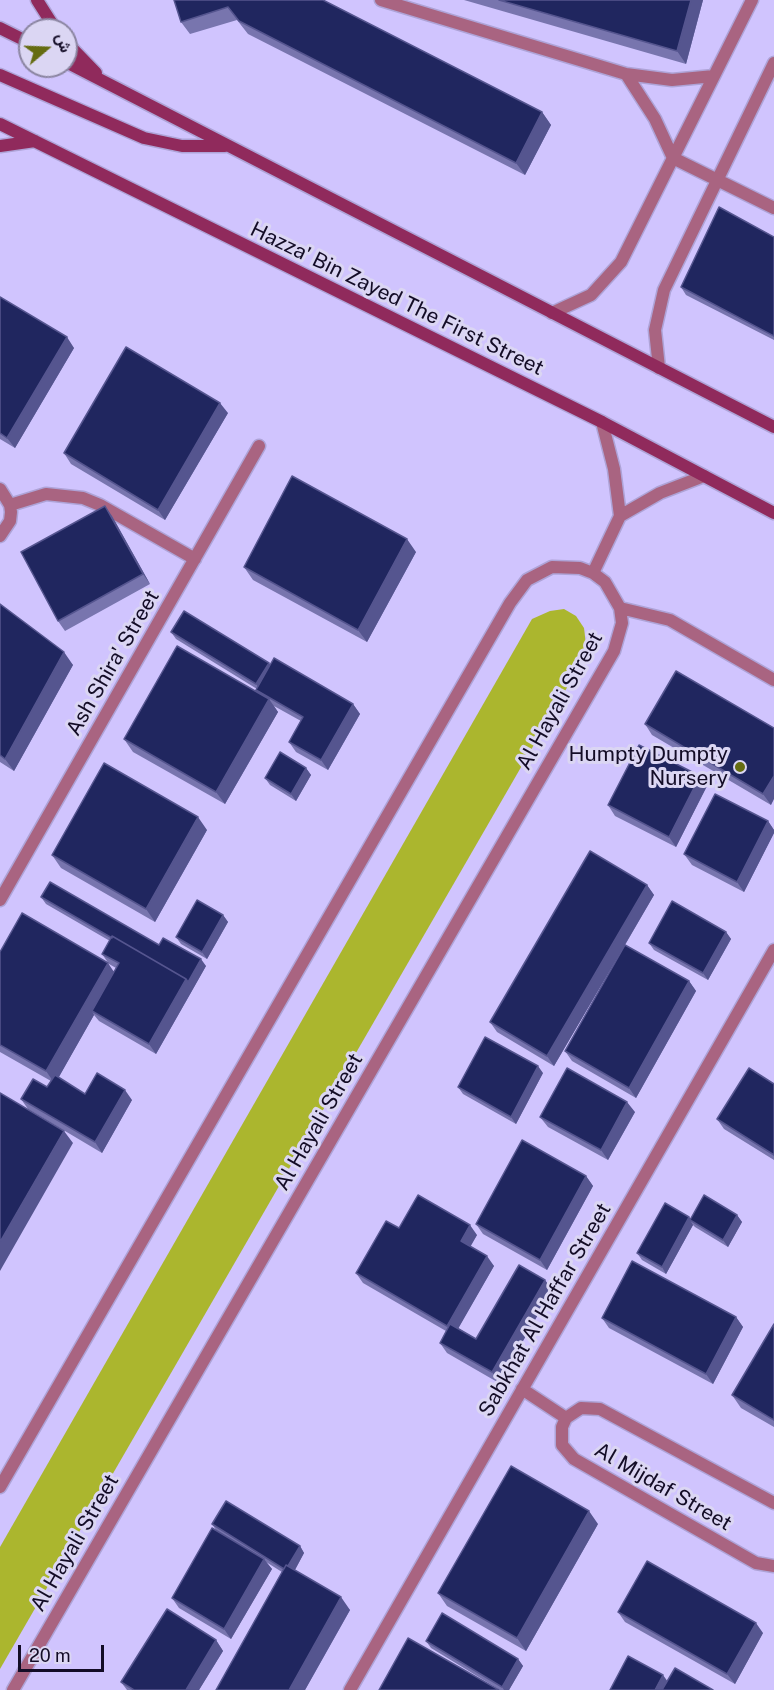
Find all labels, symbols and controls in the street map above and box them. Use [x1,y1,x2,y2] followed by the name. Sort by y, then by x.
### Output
[18,18,78,78] north arrow
[51,30,76,55] text: ش
[246,217,548,381] street label: Hazza' Bin Zayed The First Street
[61,586,165,740] street label: Ash Shira' Street
[512,627,608,775] street label: Al Hayali Street
[568,742,728,792] place label: Humpty Dumpty Nursery
[733,760,747,774] marker: Humpty Dumpty Nursery
[270,1049,368,1195] street label: Al Hayali Street
[473,1199,617,1421] street label: Sabkhat Al Haffar Street
[590,1438,736,1536] street label: Al Mijdaf Street
[26,1470,124,1616] street label: Al Hayali Street
[21,1633,106,1671] scale bar
[29,1645,71,1666] text: 20 m

